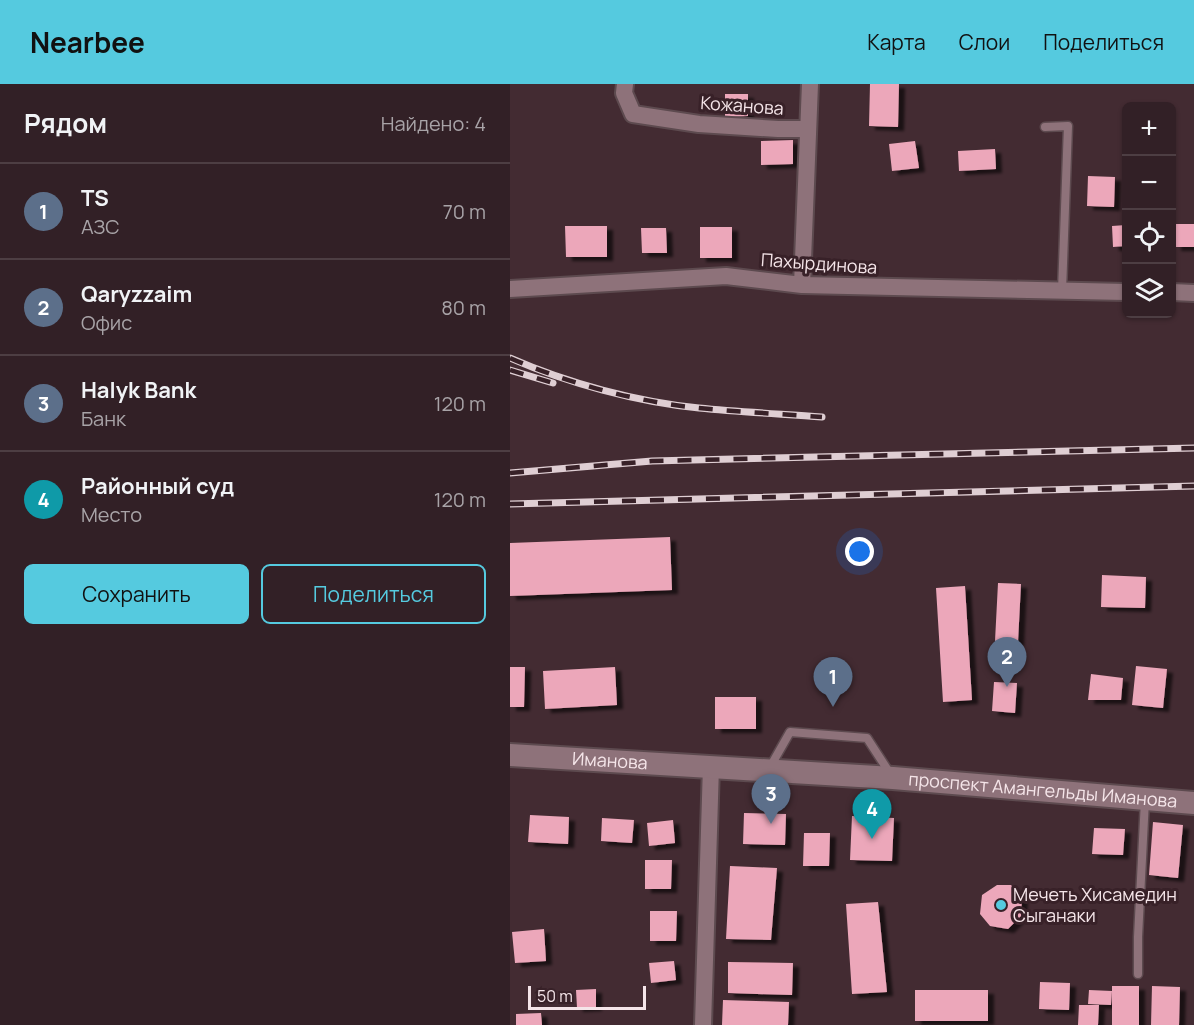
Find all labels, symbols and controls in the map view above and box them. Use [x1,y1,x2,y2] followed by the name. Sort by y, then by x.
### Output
[30,23,145,61] text: Nearbee
[867,28,926,56] text: Карта
[959,28,1010,56] text: Слои
[1043,28,1164,56] text: Поделиться
[700,90,785,120] street label: Кожанова
[1122,102,1176,318] map controls
[1122,102,1176,156] button: +
[24,105,107,141] text: Рядом
[381,110,486,137] text: Найдено: 4
[1122,156,1176,210] button: −
[81,183,109,213] text: TS
[39,198,48,225] text: 1
[443,198,486,225] text: 70 m
[1122,210,1176,264] button: locate
[81,213,120,240] text: АЗС
[760,247,878,279] street label: Пахырдинова
[1122,264,1176,318] button: layers
[81,279,192,309] text: Qaryzzaim
[38,294,49,321] text: 2
[441,294,486,321] text: 80 m
[81,309,132,336] text: Офис
[81,375,196,405] text: Halyk Bank
[38,390,49,417] text: 3
[434,390,486,417] text: 120 m
[81,405,126,432] text: Банк
[81,471,234,501] text: Районный суд
[37,486,50,513] text: 4
[434,486,486,513] text: 120 m
[81,501,142,528] text: Место
[845,537,874,566] your location
[24,564,249,624] button: Сохранить
[261,564,486,624] button: Поделиться
[988,638,1026,687] pin: 2
[814,658,852,707] pin: 1
[571,746,648,774] street label: Иманова
[908,766,1178,813] street label: проспект Амангельды Иманова
[752,774,790,824] pin: 3
[852,790,892,839] pin: 4
[1013,882,1177,927] place label: Мечеть Хисамедин Сыганаки
[994,898,1008,912] marker: Мечеть Хисамедин Сыганаки
[528,983,646,1010] scale bar
[537,985,573,1007] text: 50 m

